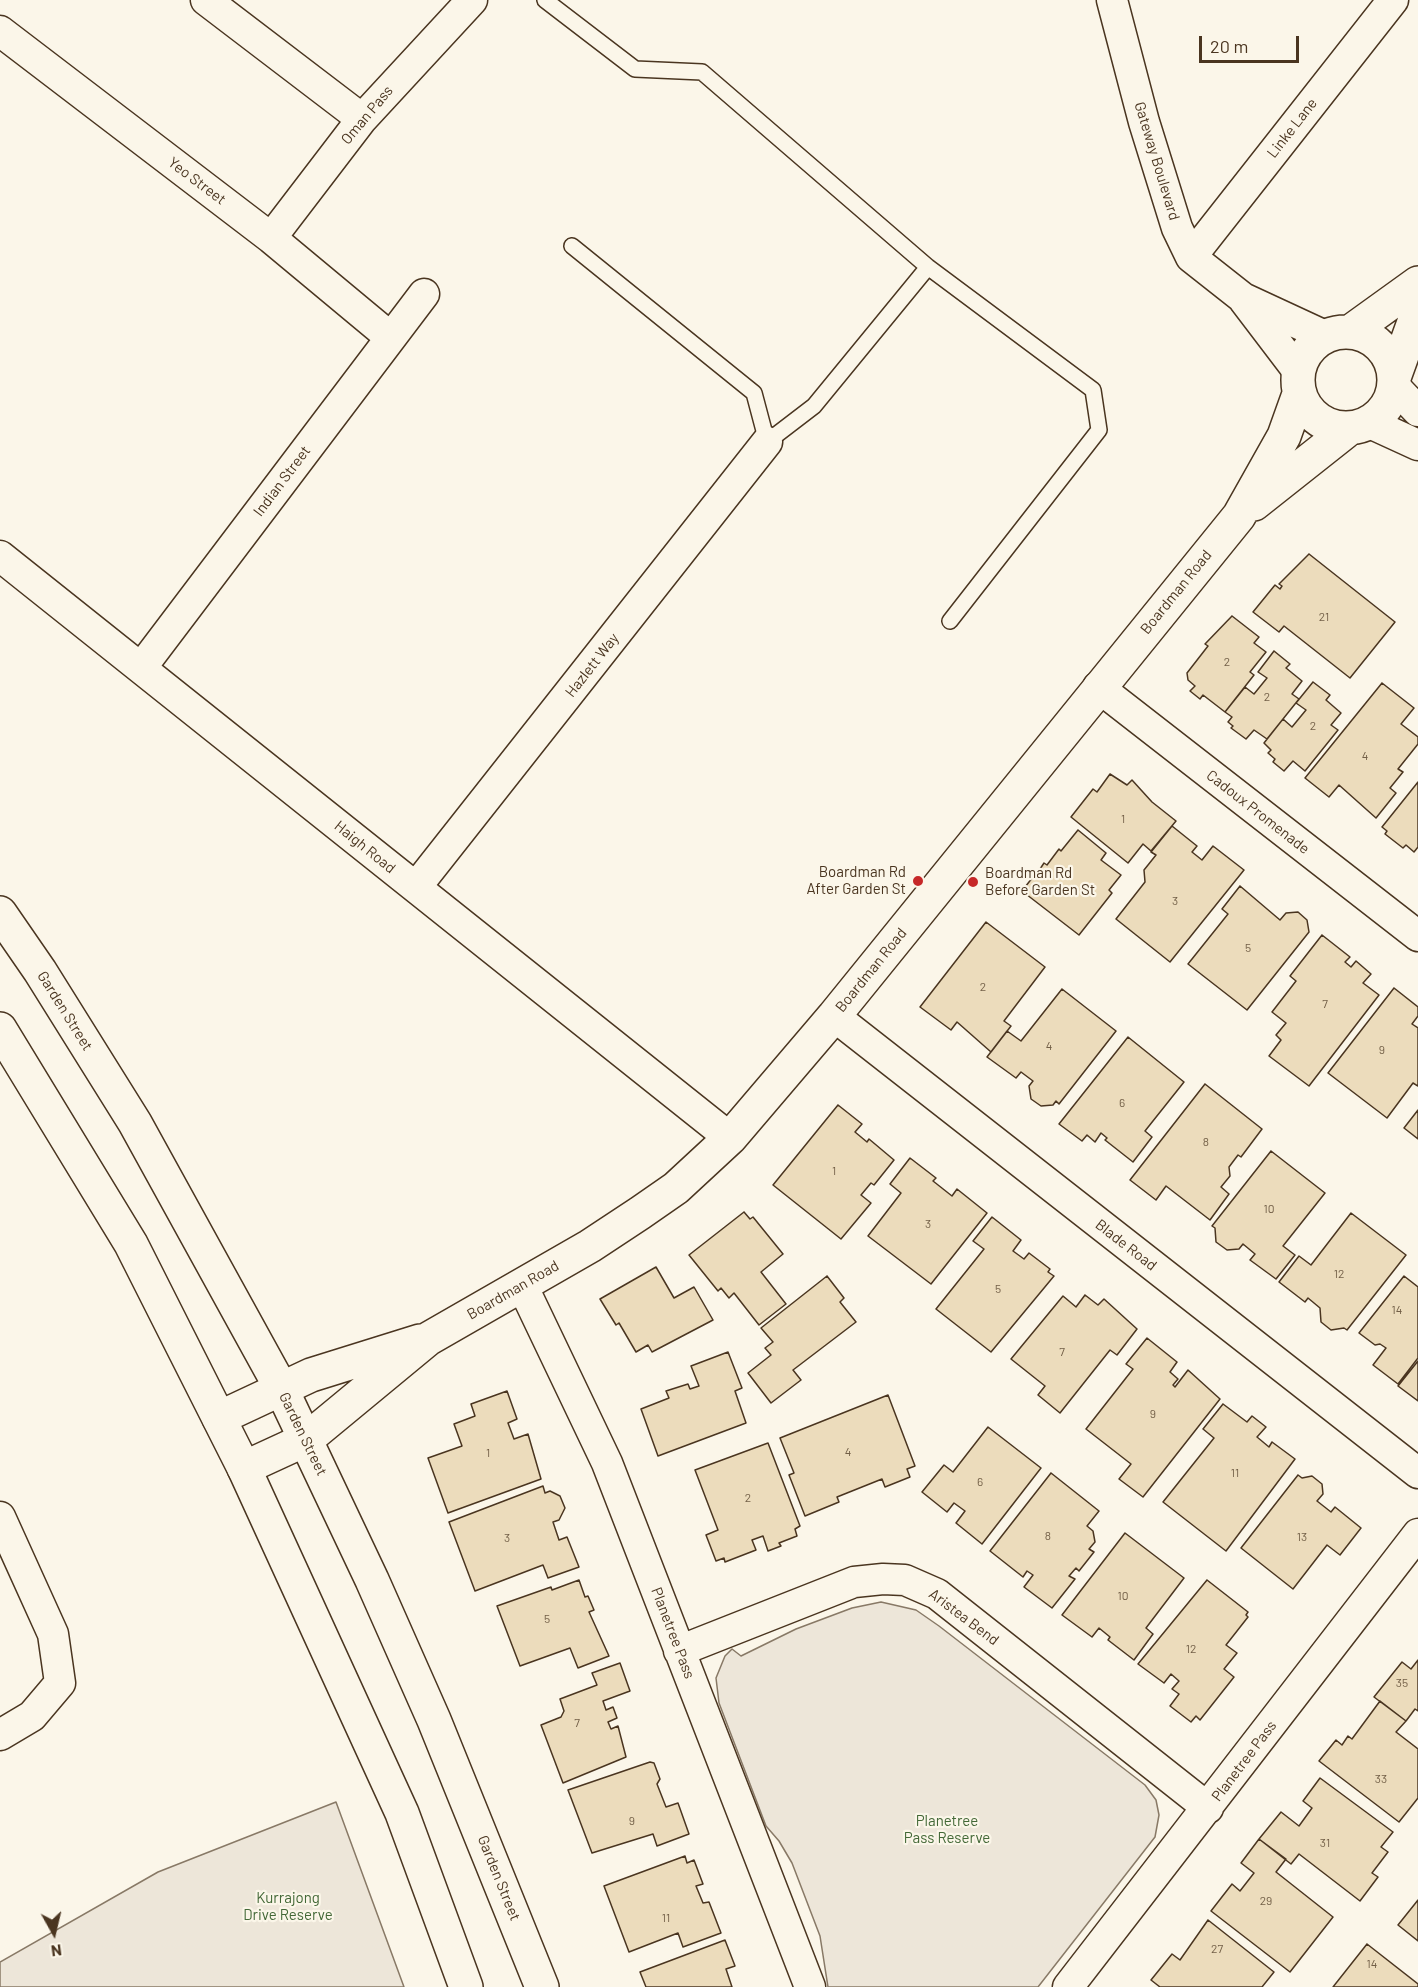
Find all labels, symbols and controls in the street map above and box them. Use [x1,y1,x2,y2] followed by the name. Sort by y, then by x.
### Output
[1202,24,1302,62] scale bar
[1210,35,1248,57] text: 20 m
[337,82,397,148] street label: Oman Pass
[1263,95,1321,161] street label: Linke Lane
[1130,100,1184,222] street label: Gateway Boulevard
[165,153,229,209] street label: Yeo Street
[250,442,314,520] street label: Indian Street
[1137,546,1215,638] street label: Boardman Road
[1319,610,1329,624] house number: 21
[561,629,623,701] street label: Hazlett Way
[1224,655,1230,669] house number: 2
[1264,690,1270,704] house number: 2
[1310,719,1316,733] house number: 2
[1362,749,1368,763] house number: 4
[1203,766,1313,858] street label: Cadoux Promenade
[1121,812,1125,826] house number: 1
[331,817,399,877] street label: Haigh Road
[806,863,906,898] place label: Boardman Rd After Garden St
[985,864,1095,899] place label: Boardman Rd Before Garden St
[911,874,925,888] marker: Boardman Rd After Garden St
[966,875,980,889] marker: Boardman Rd Before Garden St
[1172,894,1178,908] house number: 3
[832,924,910,1016] street label: Boardman Road
[1245,941,1251,955] house number: 5
[33,968,97,1054] street label: Garden Street
[980,980,986,994] house number: 2
[1322,997,1328,1011] house number: 7
[1046,1039,1052,1053] house number: 4
[1379,1043,1385,1057] house number: 9
[1119,1096,1125,1110] house number: 6
[1203,1135,1209,1149] house number: 8
[832,1164,836,1178] house number: 1
[1264,1202,1274,1216] house number: 10
[1092,1215,1160,1275] street label: Blade Road
[925,1217,931,1231] house number: 3
[464,1256,562,1324] street label: Boardman Road
[1334,1267,1344,1281] house number: 12
[995,1282,1001,1296] house number: 5
[1392,1303,1402,1317] house number: 14
[1059,1345,1065,1359] house number: 7
[275,1389,331,1479] street label: Garden Street
[1150,1407,1156,1421] house number: 9
[845,1445,851,1459] house number: 4
[486,1446,490,1460] house number: 1
[1231,1466,1239,1480] house number: 11
[977,1475,983,1489] house number: 6
[745,1491,751,1505] house number: 2
[1045,1529,1051,1543] house number: 8
[1297,1530,1307,1544] house number: 13
[504,1531,510,1545] house number: 3
[647,1585,699,1681] street label: Planetree Pass
[925,1585,1003,1649] street label: Aristea Bend
[1118,1589,1128,1603] house number: 10
[544,1612,550,1626] house number: 5
[1186,1642,1196,1656] house number: 12
[1396,1676,1408,1690] house number: 35
[574,1716,580,1730] house number: 7
[1208,1717,1280,1805] street label: Planetree Pass
[1375,1772,1387,1786] house number: 33
[904,1812,990,1847] park label: Planetree Pass Reserve
[629,1814,635,1828] house number: 9
[474,1833,524,1923] street label: Garden Street
[1320,1836,1330,1850] house number: 31
[243,1889,333,1924] park label: Kurrajong Drive Reserve
[1260,1894,1272,1908] house number: 29
[24,1903,84,1963] north arrow
[662,1911,670,1925] house number: 11
[50,1941,63,1961] text: N
[1211,1942,1223,1956] house number: 27
[1367,1957,1377,1971] house number: 14

